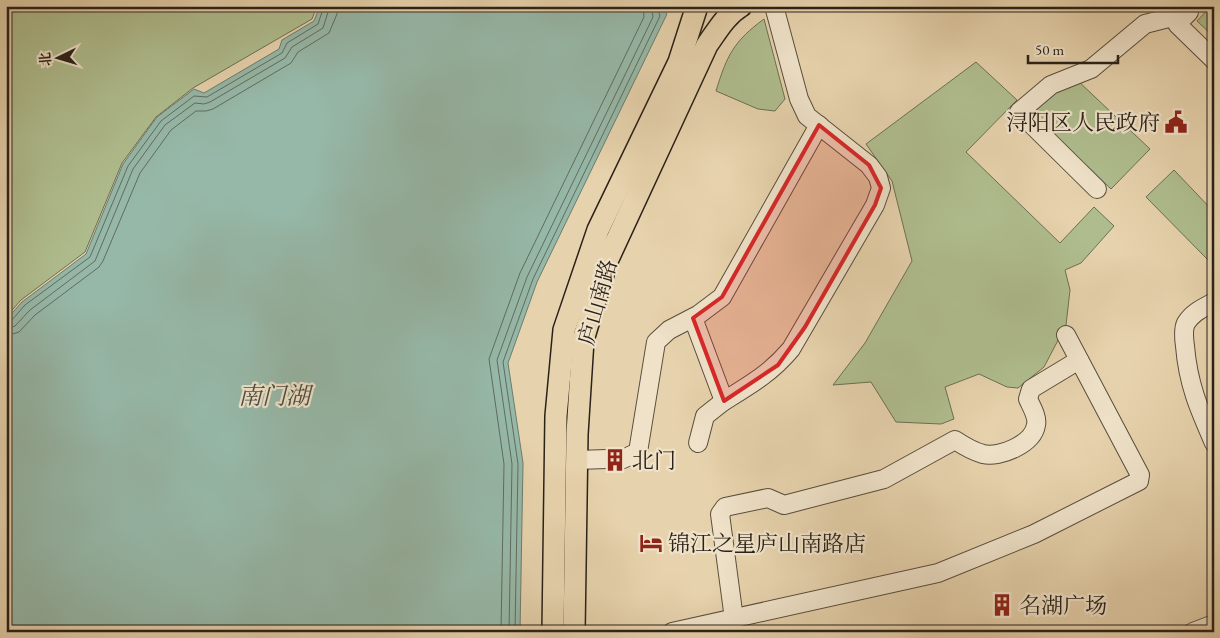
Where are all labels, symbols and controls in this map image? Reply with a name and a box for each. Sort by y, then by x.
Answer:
north arrow [32,32,82,82]
scale bar [1028,32,1118,64]
text: 50 m [1035,40,1064,59]
text: 北 [35,51,55,67]
place label: 浔阳区人民政府 [1006,108,1160,137]
public building icon: 浔阳区人民政府 [1163,109,1189,135]
street label: 庐山南路 [571,256,624,348]
water label: 南门湖 [238,380,314,411]
place label: 北门 [632,446,676,475]
building icon: 北门 [602,447,628,473]
place label: 锦江之星庐山南路店 [668,529,866,558]
hotel icon: 锦江之星庐山南路店 [638,530,664,556]
place label: 名湖广场 [1019,591,1107,620]
building icon: 名湖广场 [989,592,1015,618]

